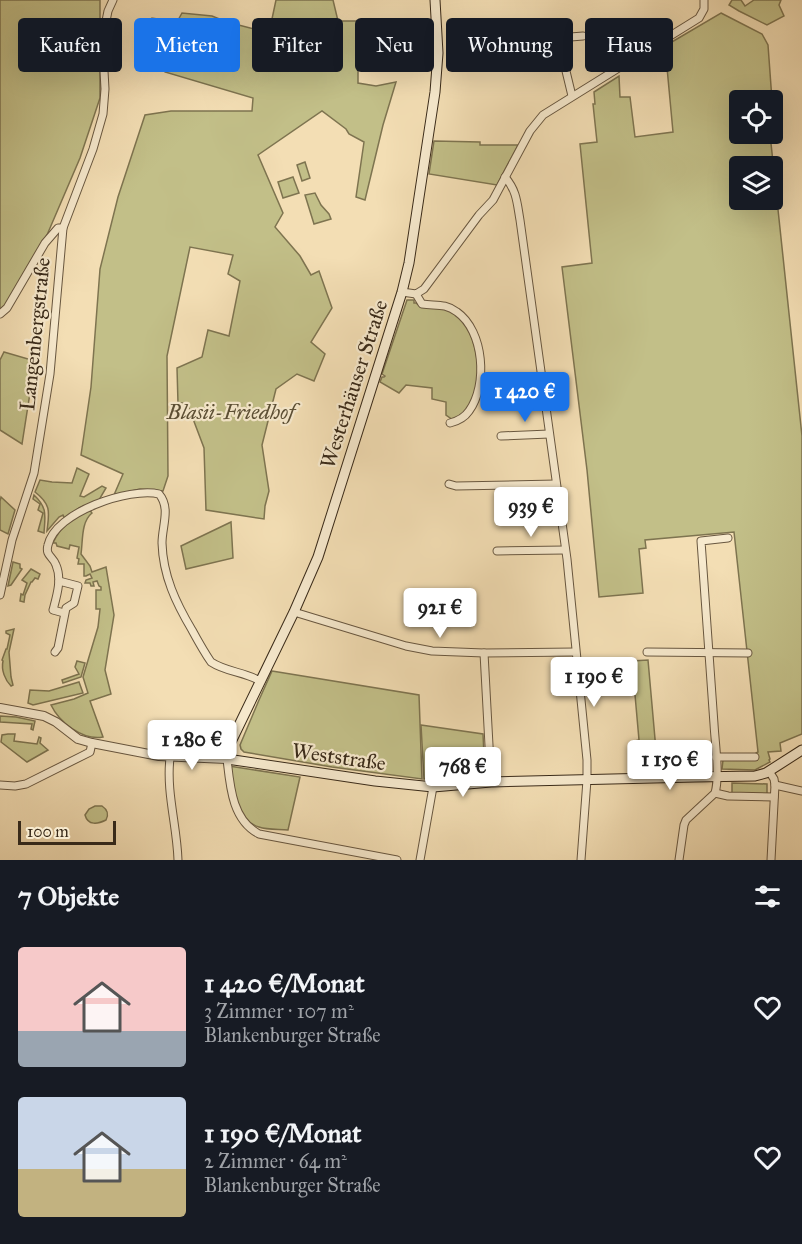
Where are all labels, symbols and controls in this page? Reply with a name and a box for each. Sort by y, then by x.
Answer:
chip: Kaufen [18,18,122,72]
chip: Mieten [134,18,240,72]
chip: Filter [252,18,343,72]
chip: Neu [355,18,434,72]
chip: Wohnung [446,18,573,72]
chip: Haus [585,18,673,72]
map controls [729,90,783,210]
button: locate [729,90,783,144]
button: layers [729,156,783,210]
street label: Langenbergstraße [14,256,56,412]
street label: Westerhäuser Straße [314,296,394,472]
pin: 1 420 € [470,372,580,423]
text: 1 420 € [494,379,556,403]
park label: Blasii-Friedhof [166,399,301,425]
pin: 939 € [489,487,573,538]
text: 939 € [508,494,554,518]
pin: 921 € [398,588,482,639]
text: 921 € [418,595,462,619]
pin: 1 190 € [539,657,649,708]
text: 1 190 € [565,664,623,688]
pin: 1 280 € [137,720,247,771]
text: 1 280 € [162,727,222,751]
street label: Weststraße [290,738,388,776]
pin: 1 150 € [615,740,725,791]
pin: 768 € [421,747,505,798]
text: 1 150 € [641,747,699,771]
text: 768 € [439,754,487,778]
scale bar [18,818,116,846]
text: 100 m [27,822,69,841]
text: 7 Objekte [18,880,119,912]
icon: filters [751,880,784,913]
text: 1 420 €/Monat [204,967,365,999]
icon: home [66,971,138,1043]
icon: heart [751,991,784,1024]
text: 3 Zimmer · 107 m² [204,999,354,1023]
text: Blankenburger Straße [204,1023,381,1047]
text: 1 190 €/Monat [204,1117,361,1149]
icon: home [66,1121,138,1193]
icon: heart [751,1141,784,1174]
text: 2 Zimmer · 64 m² [204,1149,347,1173]
text: Blankenburger Straße [204,1173,381,1197]

